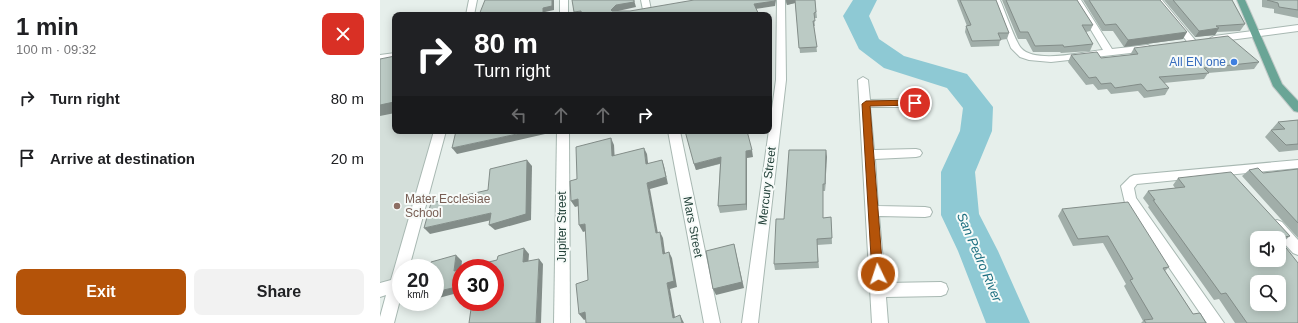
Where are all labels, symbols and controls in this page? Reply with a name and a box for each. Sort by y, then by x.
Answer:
text: 1 min [16,13,79,40]
button: close [322,13,364,55]
icon: right [408,28,460,80]
text: 80 m [474,28,538,59]
text: 100 m · 09:32 [16,42,96,57]
place label: All EN one [1169,55,1226,69]
marker: All EN one [1229,57,1239,67]
text: Turn right [474,61,550,81]
pin [898,86,932,120]
icon: right [16,87,38,109]
text: Turn right [50,90,120,107]
text: 80 m [331,90,364,107]
icon: arrive [904,92,926,114]
icon: left [508,104,530,126]
icon: ahead [550,104,572,126]
icon: ahead [592,104,614,126]
icon: right [634,104,656,126]
street label: Mercury Street [755,145,779,226]
icon: arrive [16,147,38,169]
text: Arrive at destination [50,150,195,167]
text: 20 m [331,150,364,167]
street label: Jupiter Street [555,191,569,263]
place label: Mater Ecclesiae School [405,192,491,220]
street label: Mars Street [680,195,706,259]
marker: Mater Ecclesiae School [392,201,402,211]
water label: San Pedro River [954,210,1005,305]
map controls [1250,231,1286,311]
button: sound [1250,231,1286,267]
position arrow [857,253,899,295]
speed limit sign: 30 [452,259,504,311]
button: Exit [16,269,186,315]
button: Share [194,269,364,315]
text: 20 [407,269,429,291]
button: search [1250,275,1286,311]
text: km/h [407,289,429,300]

